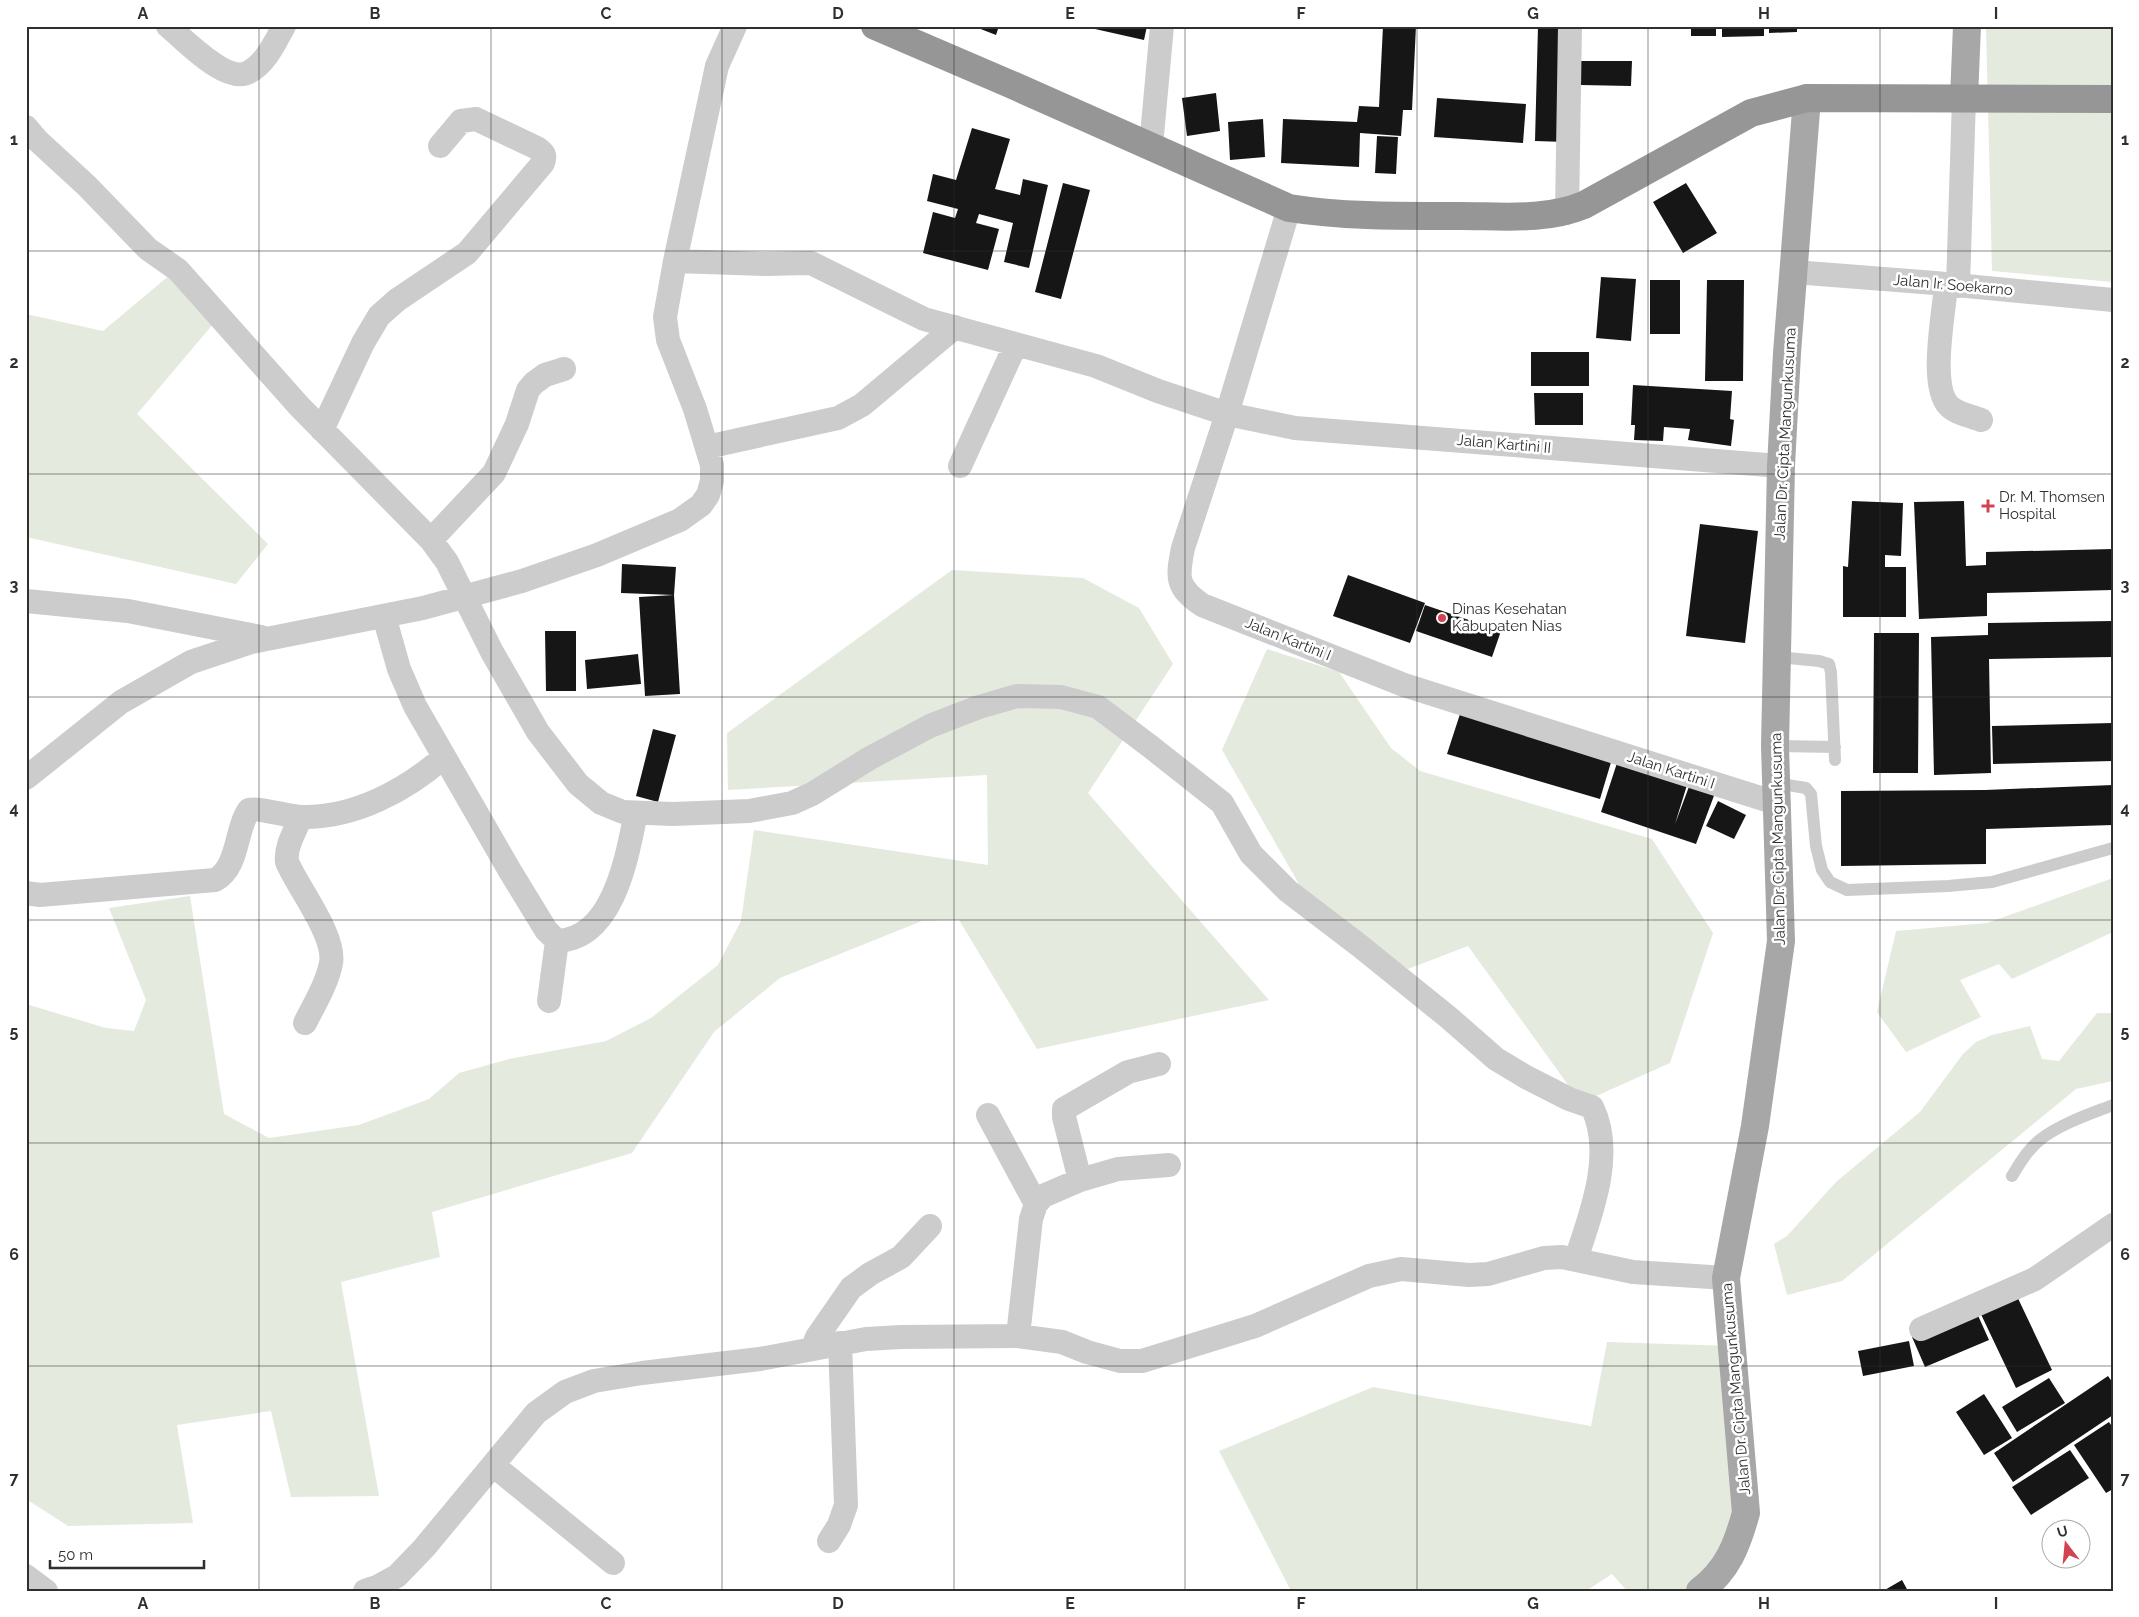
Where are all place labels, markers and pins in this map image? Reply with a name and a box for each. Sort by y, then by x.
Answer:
place label: Dr. M. Thomsen Hospital [1999,488,2105,523]
marker: Dr. M. Thomsen Hospital [1981,499,1995,513]
place label: Dinas Kesehatan Kabupaten Nias [1452,600,1567,635]
marker: Dinas Kesehatan Kabupaten Nias [1436,612,1448,624]

